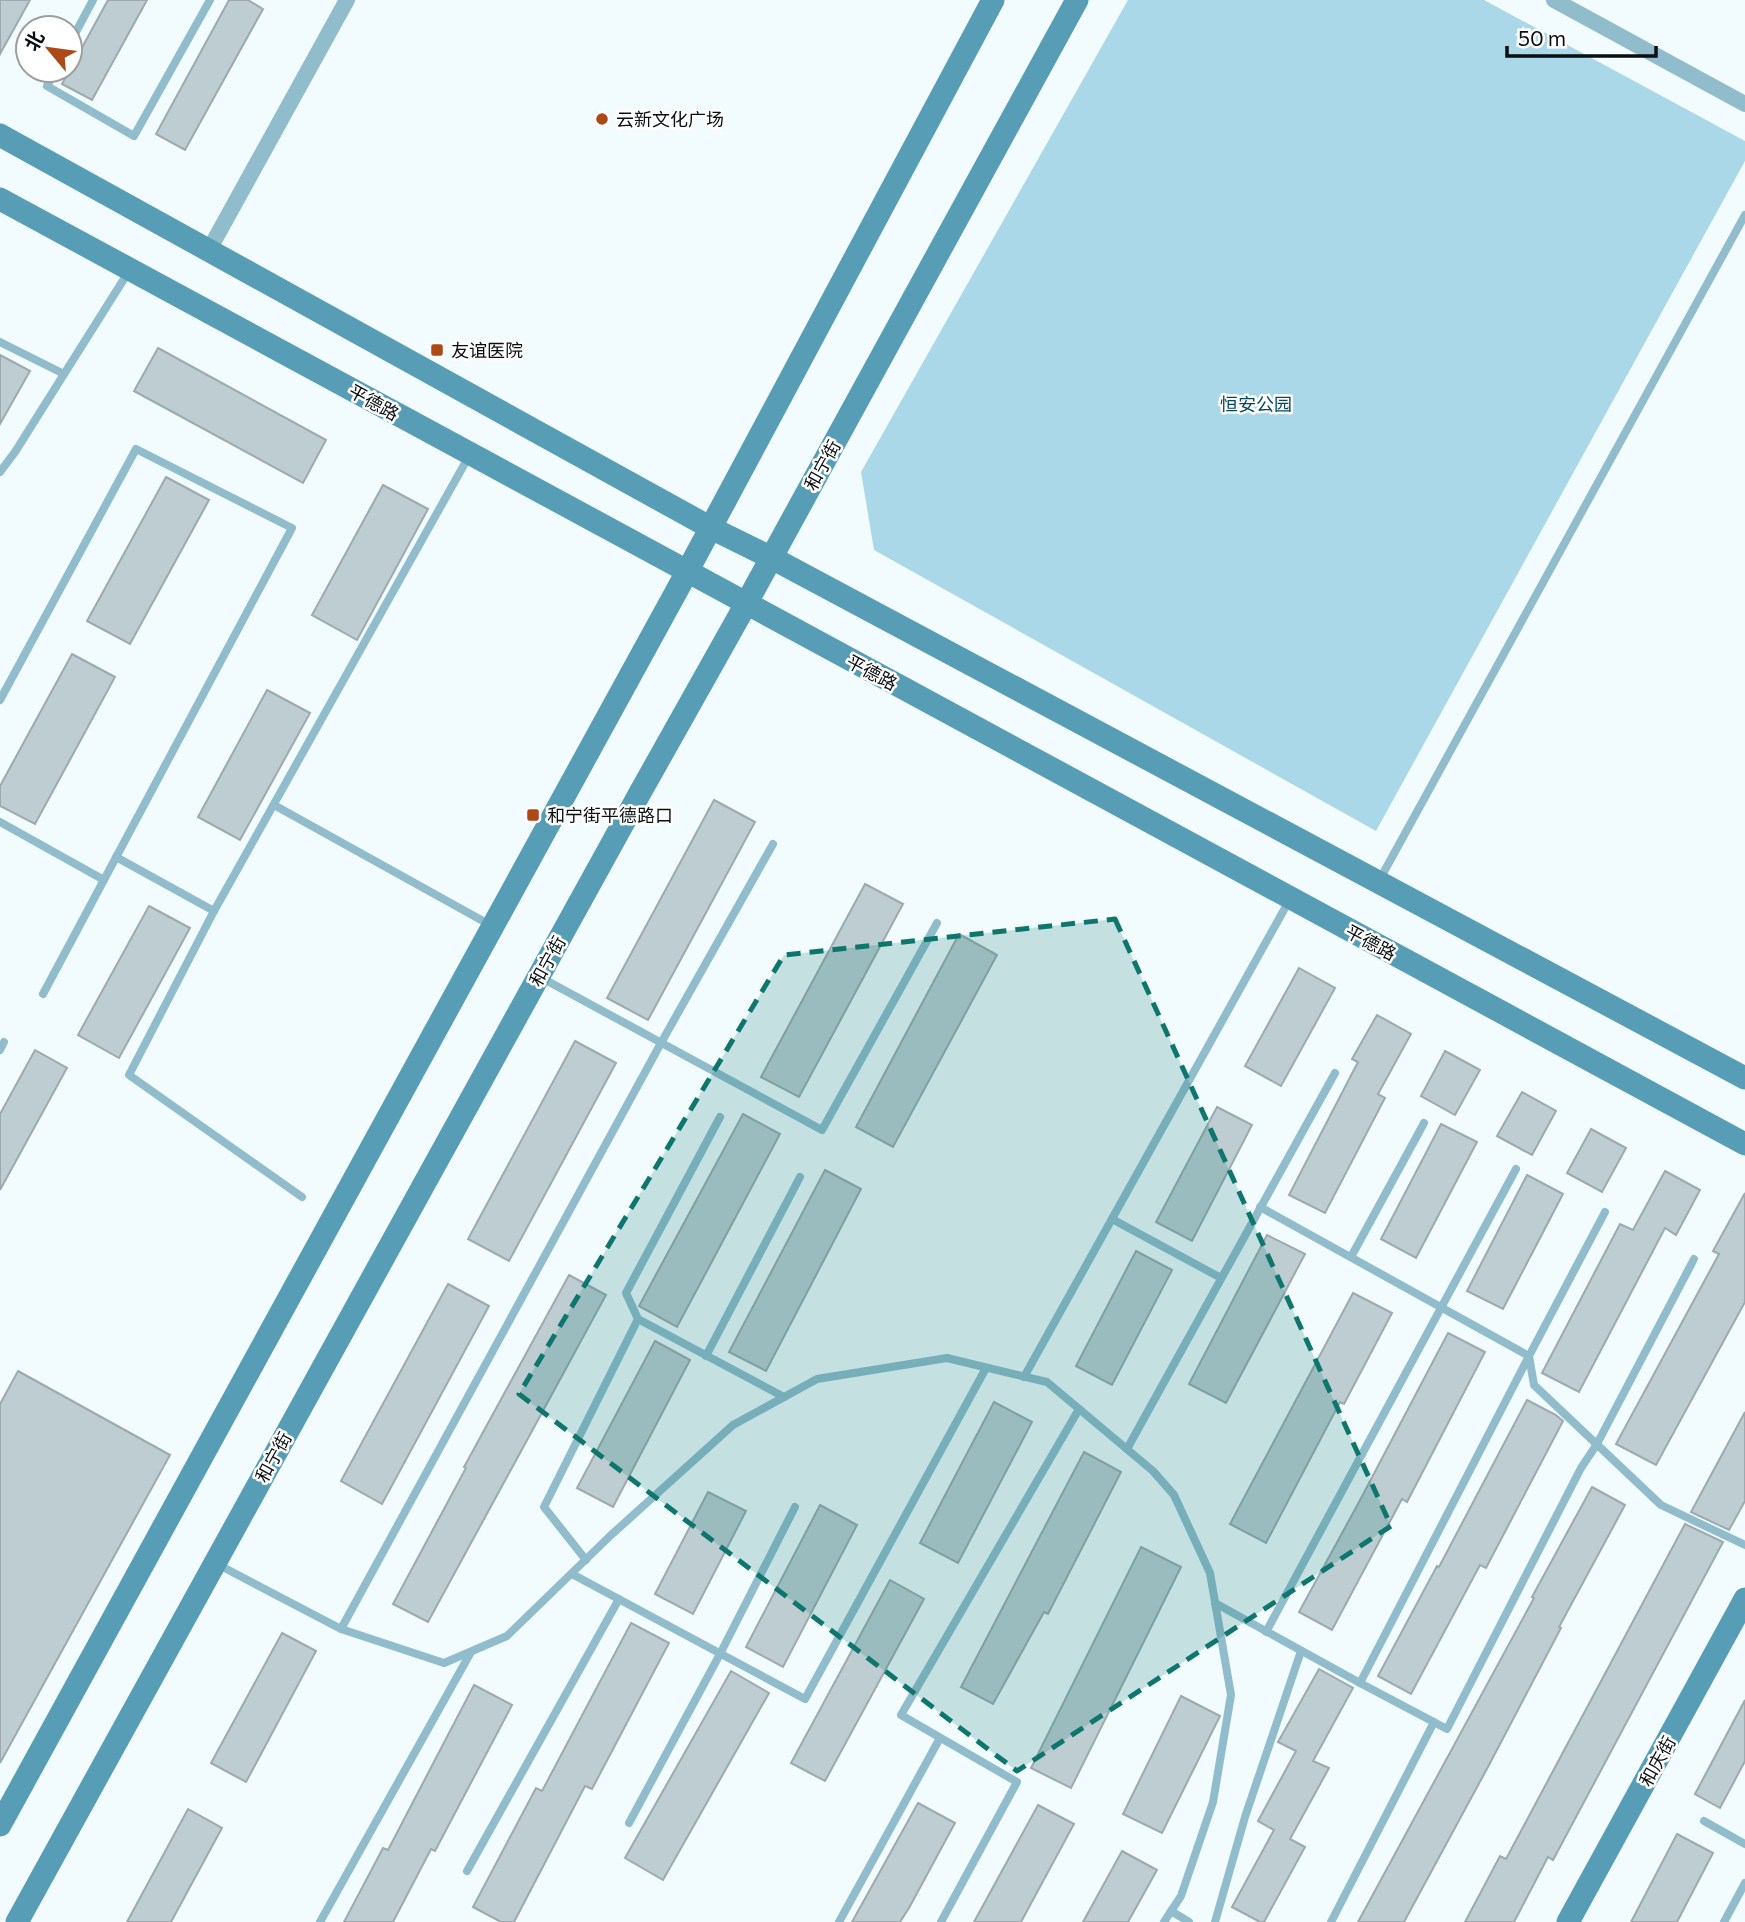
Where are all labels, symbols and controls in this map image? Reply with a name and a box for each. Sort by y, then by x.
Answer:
north arrow [14,14,84,84]
scale bar [1507,14,1656,58]
text: 50 m [1518,25,1566,50]
text: 北 [19,27,48,54]
place label: 云新文化广场 [616,108,724,130]
marker: 云新文化广场 [594,111,610,127]
place label: 友谊医院 [451,339,523,361]
marker: 友谊医院 [429,342,445,358]
street label: 平德路 [345,379,403,425]
park label: 恒安公园 [1220,393,1292,415]
street label: 和宁街 [799,436,845,494]
street label: 平德路 [843,650,901,694]
place label: 和宁街平德路口 [547,804,673,826]
marker: 和宁街平德路口 [525,807,541,823]
street label: 平德路 [1342,920,1400,964]
street label: 和宁街 [524,932,570,990]
street label: 和宁街 [250,1428,296,1486]
street label: 和庆街 [1634,1732,1680,1790]

